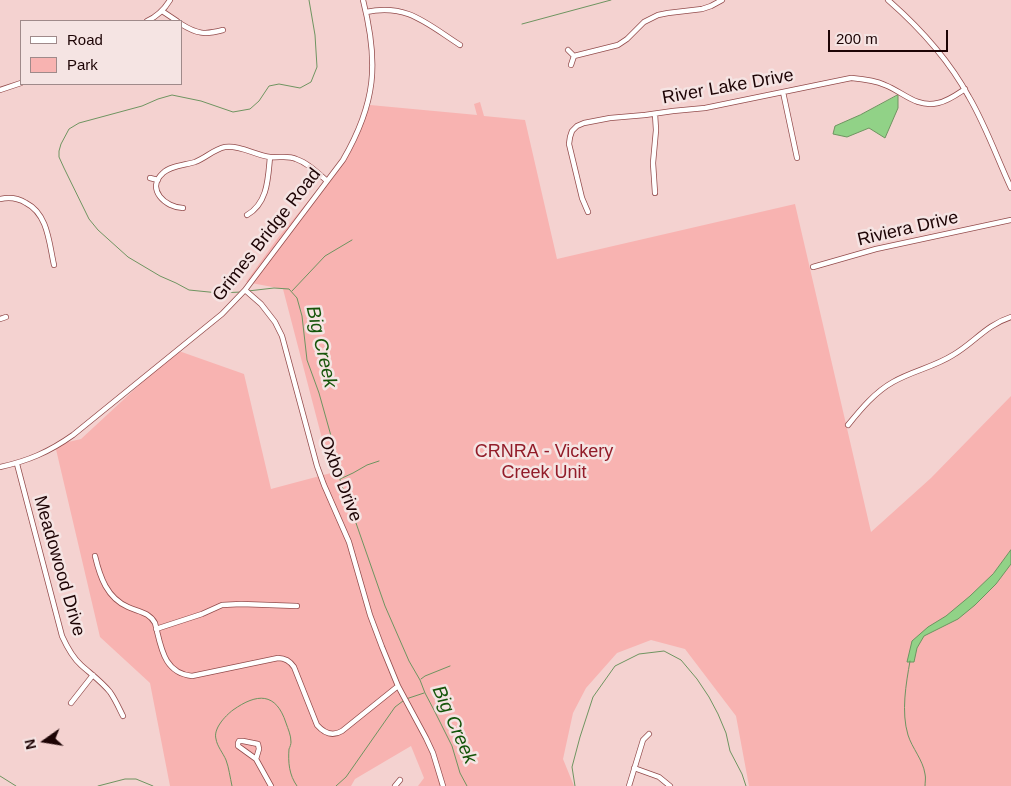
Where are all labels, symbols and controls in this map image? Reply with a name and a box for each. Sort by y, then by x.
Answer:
legend [20,20,182,85]
scale bar [831,20,951,52]
text: 200 m [836,30,878,47]
text: Road [67,31,103,48]
text: Park [67,56,98,73]
street label: River Lake Drive [661,65,795,109]
street label: Grimes Bridge Road [208,164,326,306]
street label: Riviera Drive [855,207,961,251]
water label: Big Creek [301,304,341,390]
street label: Oxbo Drive [314,433,366,525]
park label: CRNRA - Vickery Creek Unit [475,441,613,484]
street label: Meadowood Drive [29,493,89,639]
water label: Big Creek [427,682,481,768]
north arrow [20,716,70,766]
text: N [21,738,39,751]

